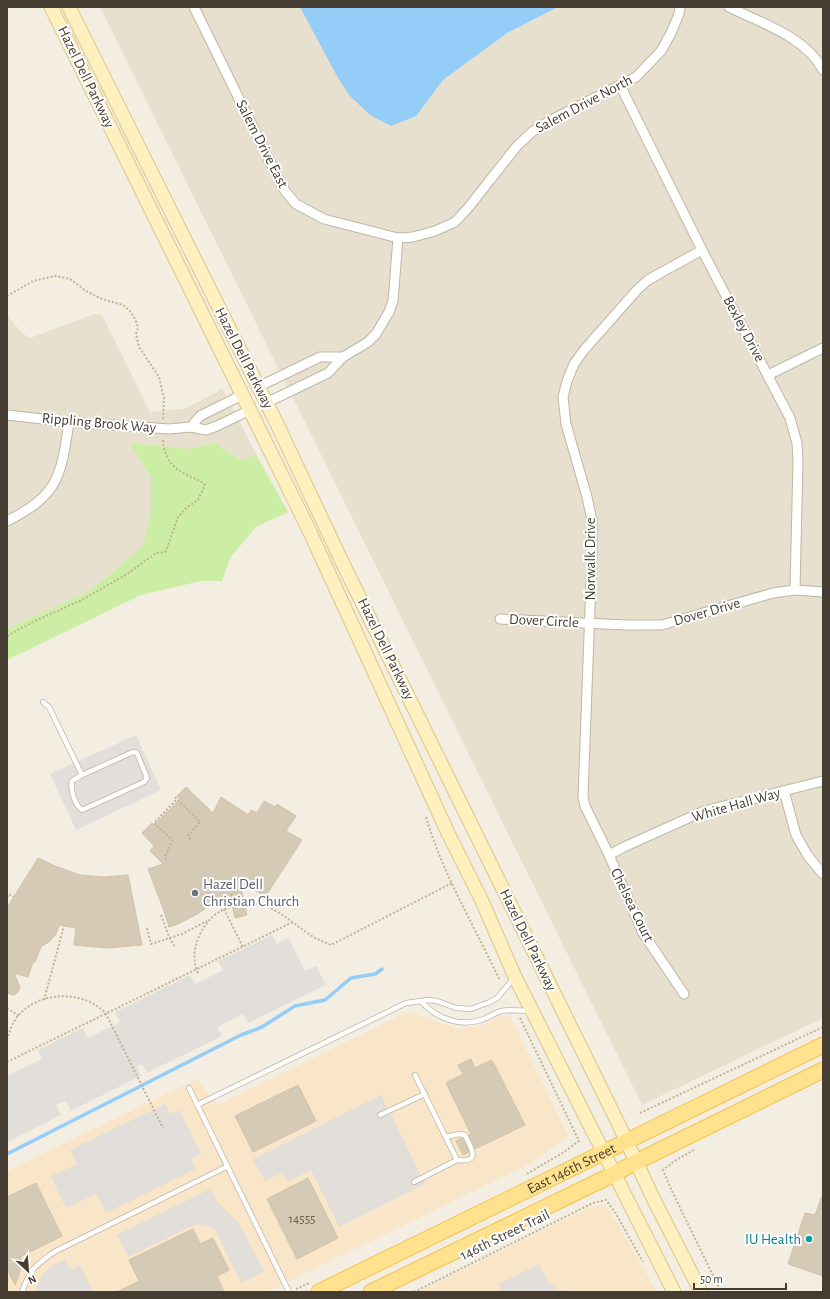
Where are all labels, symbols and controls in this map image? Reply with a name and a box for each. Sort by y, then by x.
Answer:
street label: Hazel Dell Parkway [55,24,117,131]
street label: Salem Drive North [533,72,635,136]
street label: Salem Drive East [233,98,291,191]
street label: Bexley Drive [720,294,768,364]
street label: Hazel Dell Parkway [212,305,276,412]
street label: Rippling Brook Way [41,411,157,436]
street label: Norwalk Drive [583,517,598,601]
street label: Dover Drive [672,595,742,629]
street label: Hazel Dell Parkway [355,596,417,703]
street label: Dover Circle [509,612,579,630]
street label: White Hall Way [690,785,782,825]
street label: Chelsea Court [608,866,656,944]
place label: Hazel Dell Christian Church [203,877,299,909]
street label: Hazel Dell Parkway [497,887,559,994]
marker: Hazel Dell Christian Church [190,888,200,898]
street label: East 146th Street [525,1140,618,1196]
street label: 146th Street Trail [458,1207,552,1263]
house number: 14555 [288,1213,316,1226]
place label: IU Health [745,1232,801,1247]
marker: IU Health [804,1234,814,1244]
north arrow [8,1251,48,1291]
scale bar [694,1265,786,1291]
text: N [26,1273,38,1286]
text: 50 m [700,1273,723,1285]

